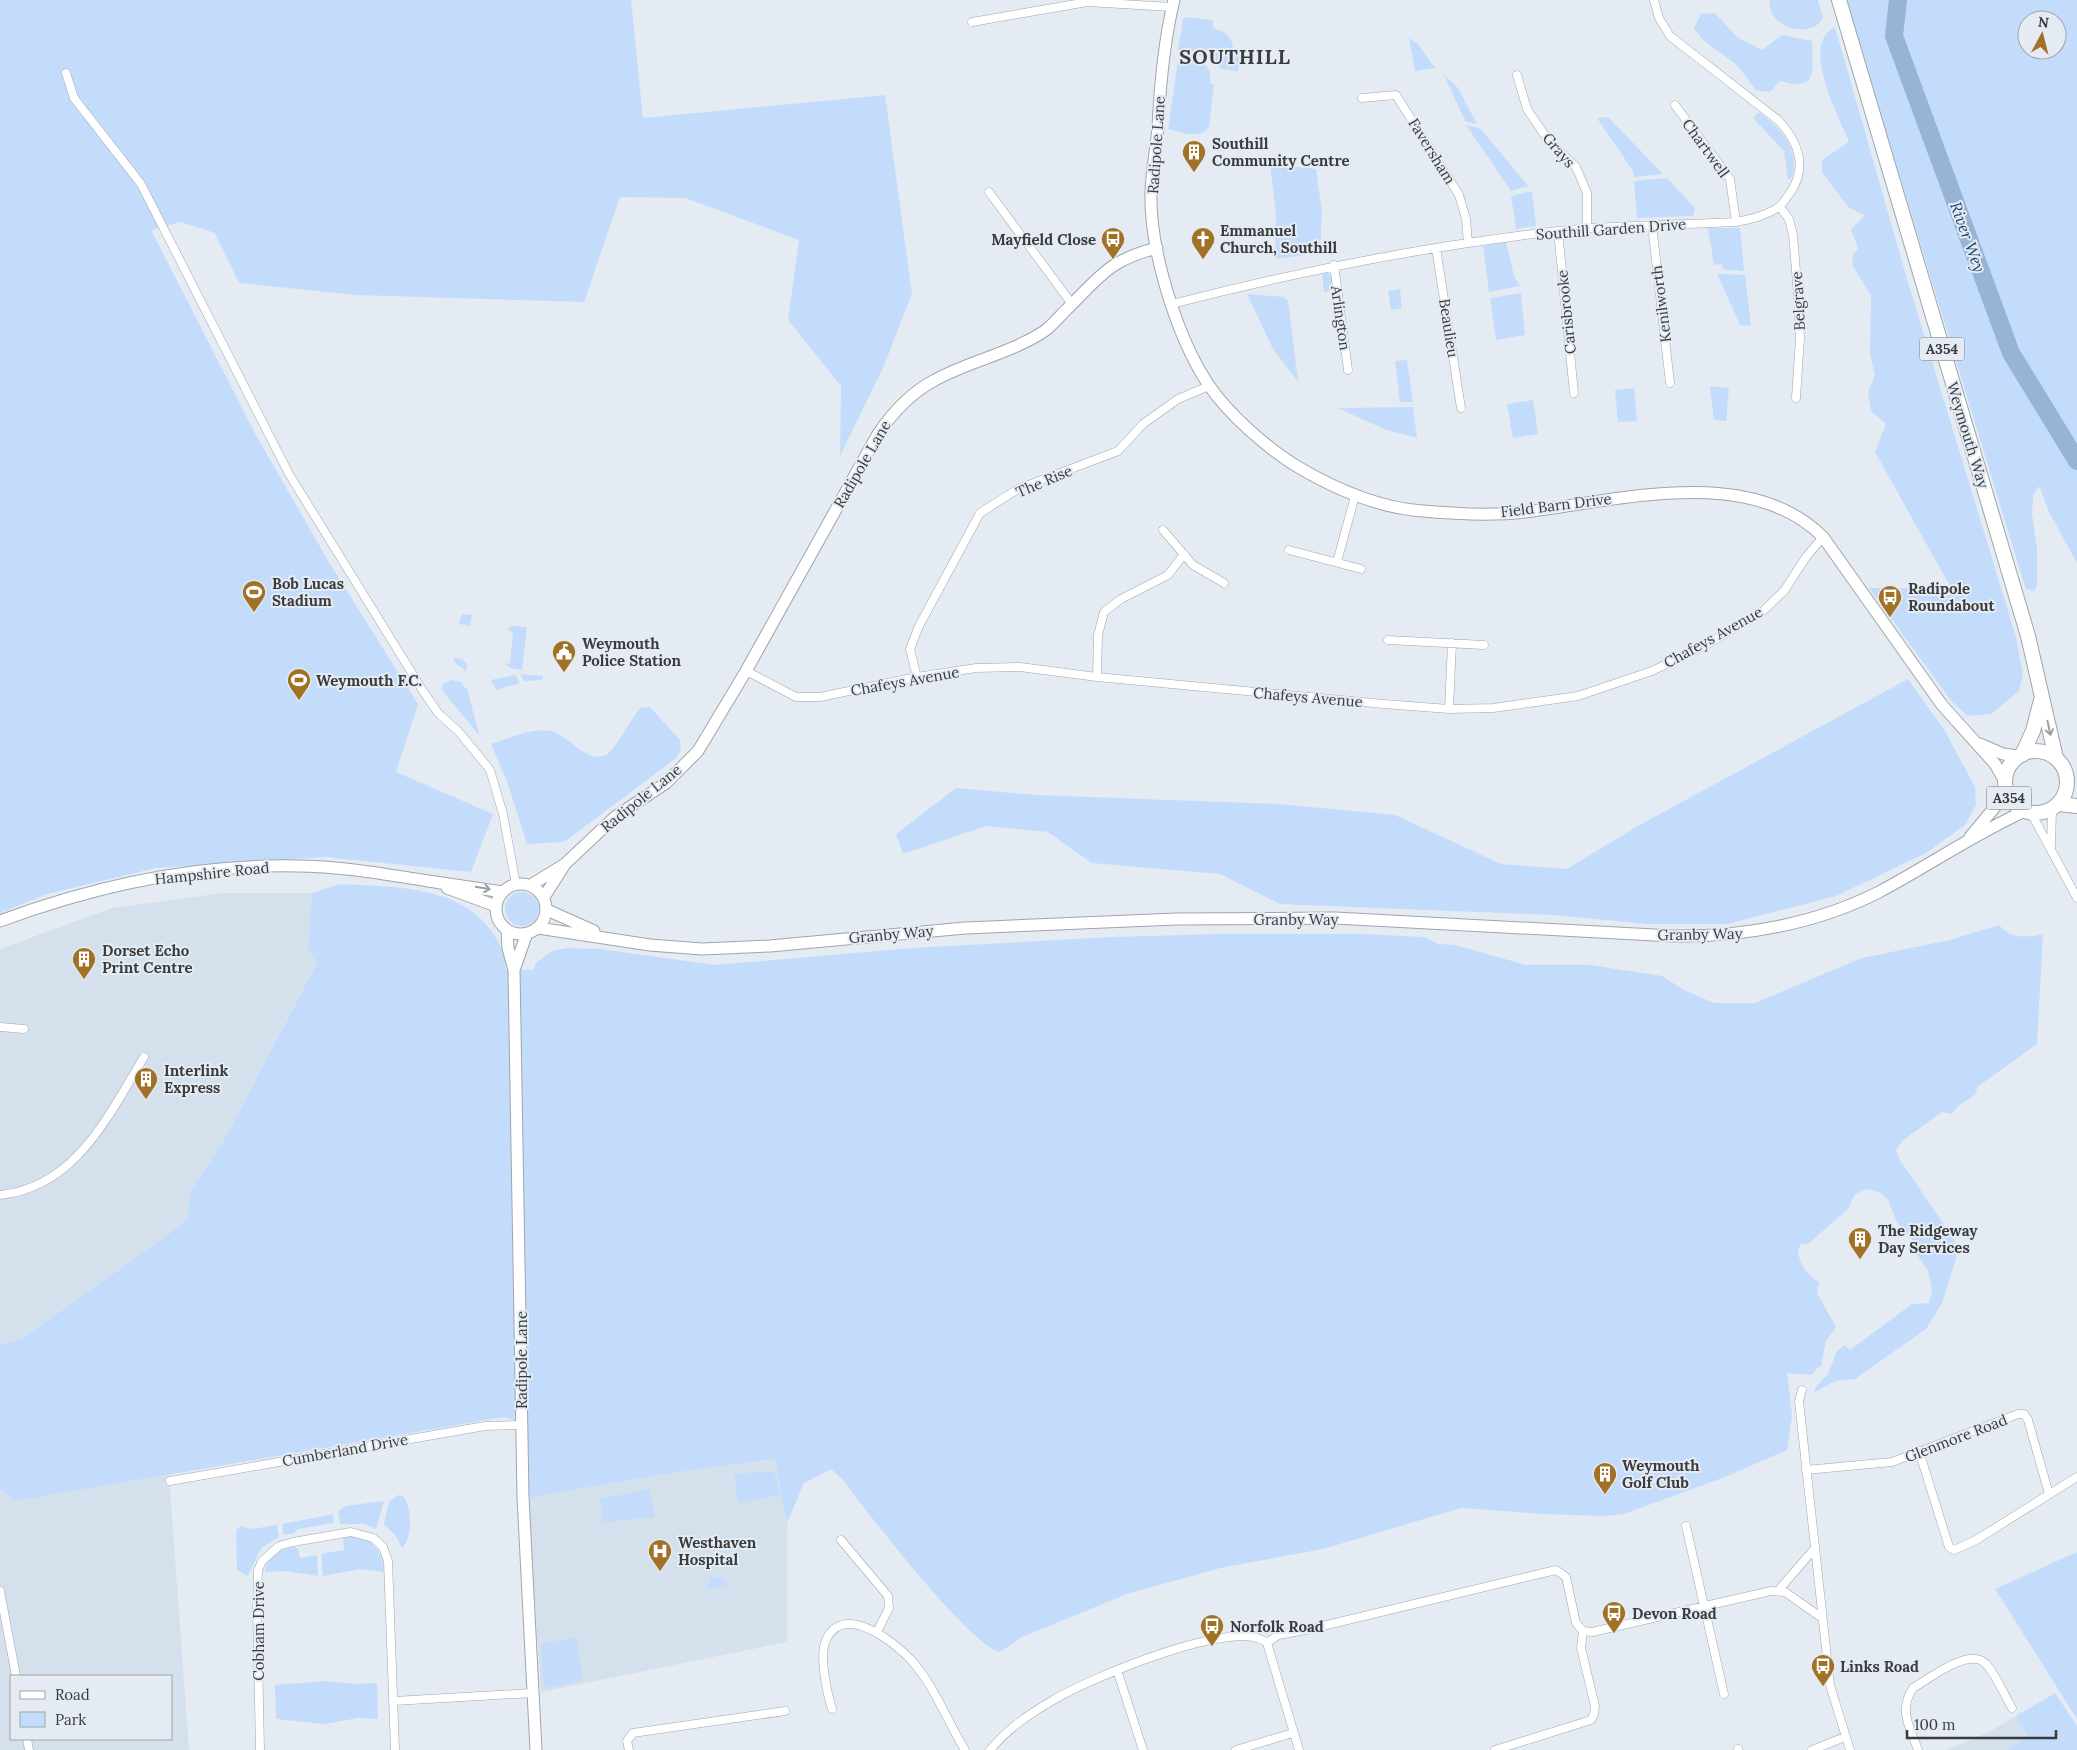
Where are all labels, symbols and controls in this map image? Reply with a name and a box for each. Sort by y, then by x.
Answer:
north arrow [2017,10,2067,60]
text: N [2037,13,2050,32]
district label: SOUTHILL [1179,44,1291,69]
street label: Radipole Lane [1143,95,1169,195]
street label: Faversham [1404,114,1460,188]
street label: Chartwell [1678,115,1734,181]
street label: Grays [1539,129,1579,171]
place label: Southill Community Centre [1212,134,1350,170]
building icon: Southill Community Centre [1181,139,1207,173]
water label: River Wey [1946,199,1990,275]
street label: Southill Garden Drive [1535,214,1687,244]
place label: Emmanuel Church, Southill [1220,221,1337,257]
bus stop icon: Mayfield Close [1100,226,1126,260]
church icon: Emmanuel Church, Southill [1190,226,1216,260]
place label: Mayfield Close [991,230,1096,249]
street label: Kenilworth [1647,264,1675,344]
street label: Carisbrooke [1552,269,1580,355]
street label: Belgrave [1787,271,1809,331]
street label: Arlington [1327,283,1355,352]
street label: Beaulieu [1435,297,1463,359]
road number: A354 [1920,338,1964,360]
street label: Weymouth Way [1943,380,1993,490]
street label: Radipole Lane [829,417,895,511]
street label: The Rise [1013,461,1075,501]
street label: Field Barn Drive [1499,489,1613,521]
place label: Bob Lucas Stadium [272,574,344,610]
sports icon: Bob Lucas Stadium [241,579,267,613]
place label: Radipole Roundabout [1908,579,1996,615]
bus stop icon: Radipole Roundabout [1877,584,1903,618]
street label: Chafeys Avenue [1660,602,1766,672]
place label: Weymouth Police Station [582,634,682,670]
public building icon: Weymouth Police Station [551,639,577,673]
street label: Chafeys Avenue [849,662,961,700]
sports icon: Weymouth F.C. [286,667,312,701]
place label: Weymouth F.C. [316,671,422,690]
street label: Chafeys Avenue [1252,683,1364,711]
one-way arrow [2044,720,2054,736]
street label: Radipole Lane [597,760,685,836]
road number: A354 [1986,786,2032,810]
street label: Hampshire Road [154,858,270,888]
one-way arrow [475,884,491,894]
street label: Granby Way [1254,910,1339,929]
street label: Granby Way [848,921,934,947]
street label: Granby Way [1657,924,1743,944]
place label: Dorset Echo Print Centre [102,941,193,977]
building icon: Dorset Echo Print Centre [71,946,97,980]
place label: Interlink Express [164,1061,229,1097]
building icon: Interlink Express [133,1066,159,1100]
place label: The Ridgeway Day Services [1878,1221,1978,1257]
building icon: The Ridgeway Day Services [1847,1226,1873,1260]
street label: Radipole Lane [512,1311,531,1409]
street label: Glenmore Road [1902,1410,2010,1466]
street label: Cumberland Drive [281,1430,409,1470]
place label: Weymouth Golf Club [1622,1456,1700,1492]
building icon: Weymouth Golf Club [1592,1461,1618,1495]
place label: Westhaven Hospital [678,1533,757,1569]
hospital icon: Westhaven Hospital [647,1538,673,1572]
street label: Cobham Drive [249,1581,268,1681]
bus stop icon: Devon Road [1601,1600,1627,1634]
place label: Devon Road [1632,1604,1717,1623]
bus stop icon: Norfolk Road [1199,1613,1225,1647]
place label: Norfolk Road [1230,1617,1324,1636]
bus stop icon: Links Road [1810,1653,1836,1687]
place label: Links Road [1840,1657,1919,1676]
legend [10,1675,172,1740]
text: Road [55,1685,90,1704]
scale bar [1907,1708,2056,1740]
text: Park [55,1710,86,1729]
text: 100 m [1914,1715,1955,1734]

